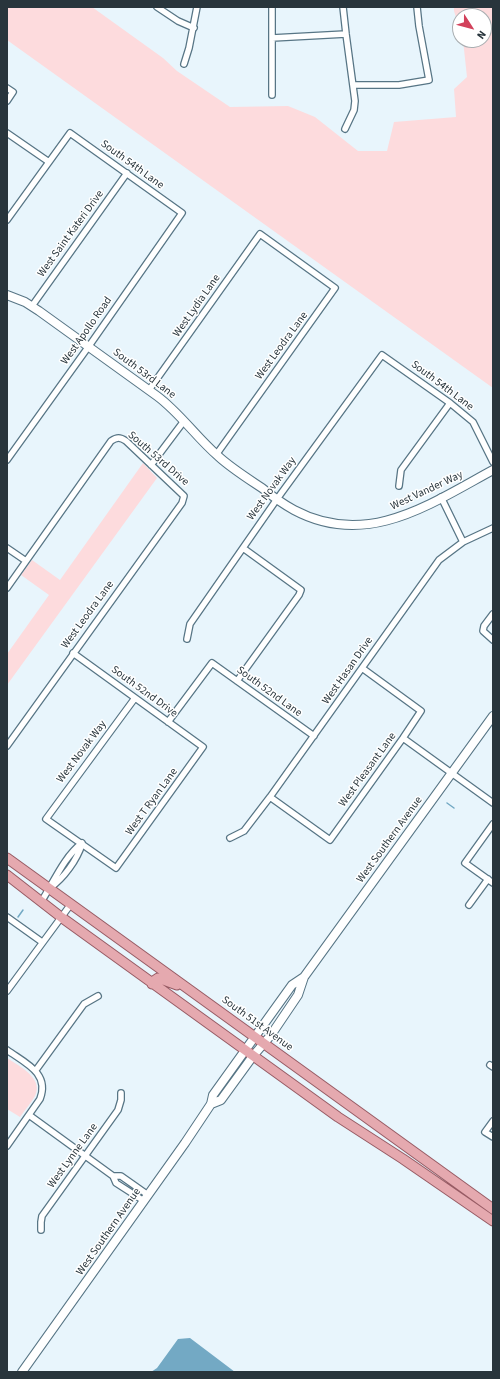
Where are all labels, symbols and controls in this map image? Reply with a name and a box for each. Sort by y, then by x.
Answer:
north arrow [452,8,492,48]
text: N [473,27,490,42]
street label: South 54th Lane [98,138,166,192]
street label: West Saint Kateri Drive [35,188,107,280]
street label: West Lydia Lane [171,272,223,340]
street label: West Apollo Road [59,295,115,367]
street label: West Leodra Lane [253,309,311,383]
street label: South 53rd Lane [110,346,178,402]
street label: South 54th Lane [408,358,476,414]
street label: South 53rd Drive [125,429,191,489]
street label: West Novak Way [245,455,299,523]
street label: West Vander Way [389,469,465,513]
street label: West Leodra Lane [59,578,117,652]
street label: West Hasan Drive [320,635,376,707]
street label: South 52nd Drive [108,663,180,721]
street label: South 52nd Lane [234,664,304,720]
street label: West Novak Way [54,718,110,786]
street label: West Pleasant Lane [337,730,399,810]
street label: West T Ryan Lane [123,766,181,838]
street label: West Southern Avenue [354,794,426,886]
street label: South 51st Avenue [219,994,295,1054]
street label: West Lynne Lane [45,1121,101,1191]
street label: West Southern Avenue [74,1186,144,1278]

